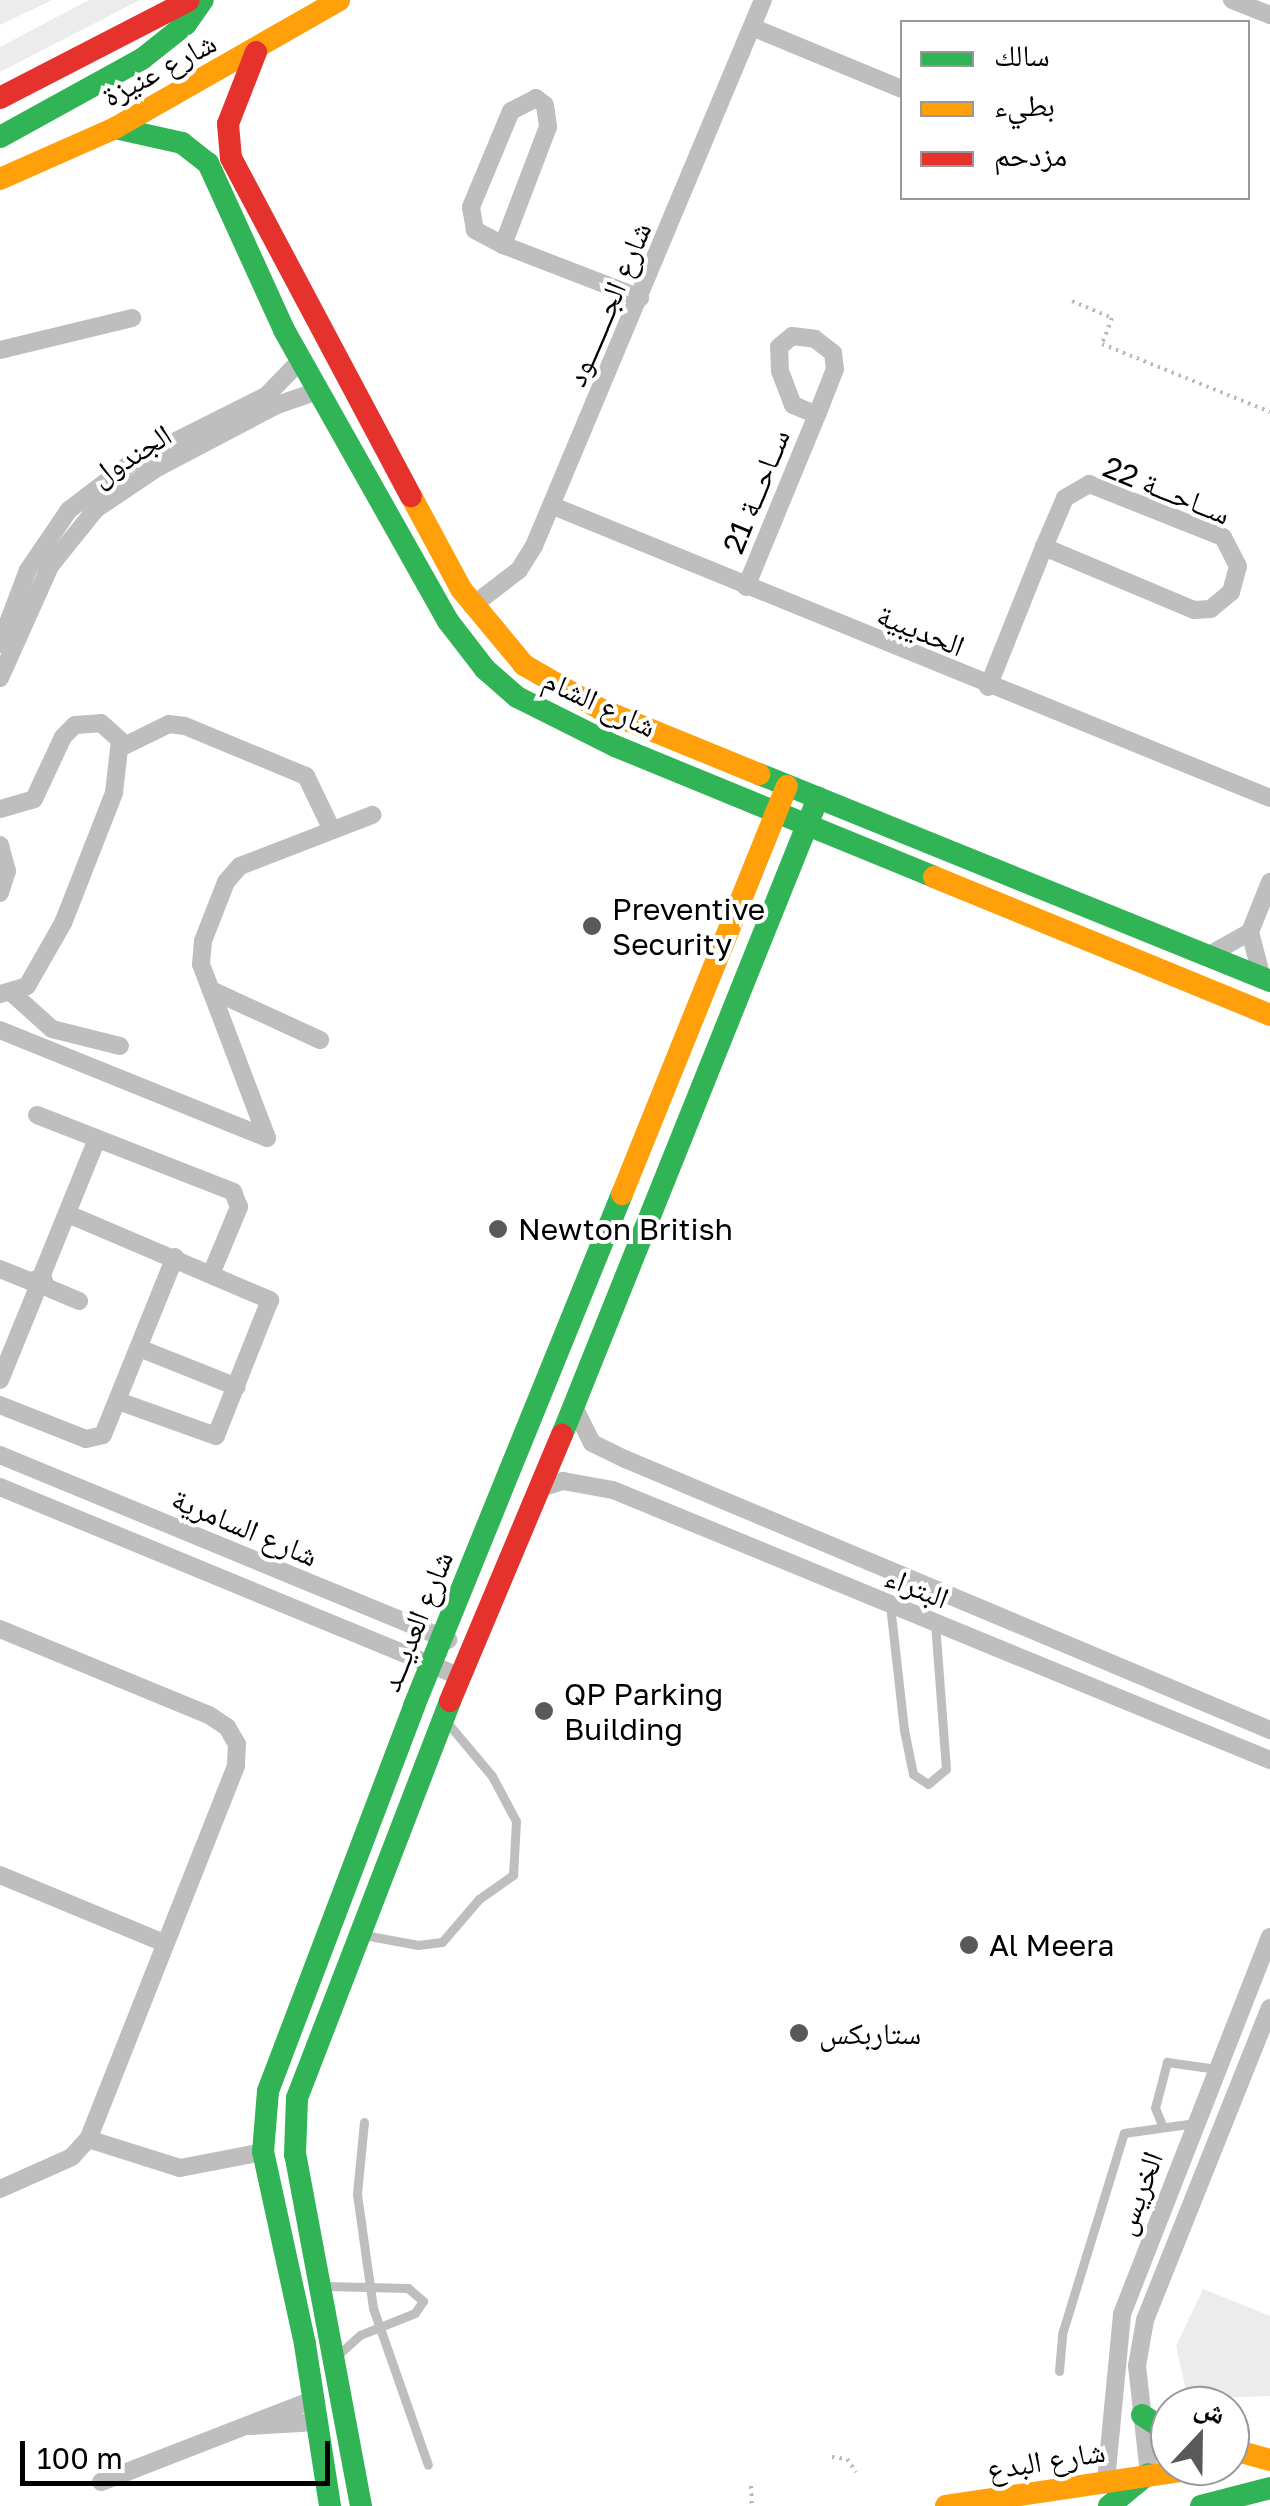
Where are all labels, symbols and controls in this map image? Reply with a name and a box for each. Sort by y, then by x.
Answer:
legend [900,20,1250,200]
street label: شارع عنيزة [96,24,222,114]
text: سالك [994,37,1050,73]
text: بطيء [994,87,1055,123]
text: مزدحم [994,137,1067,173]
street label: شارع الجــــــــود [557,216,659,392]
street label: الجندول [84,416,178,494]
street label: ســاحـــة 21 [715,424,797,558]
street label: ســاحـــة 22 [1098,448,1236,532]
street label: الحديبية [872,596,970,664]
street label: شارع الشام [538,661,662,745]
place label: Preventive Security [612,891,765,962]
marker: Preventive Security [581,915,603,937]
place label: Newton British [518,1211,733,1247]
marker: Newton British [487,1218,509,1240]
street label: شارع السامرية [167,1480,323,1574]
street label: شارع العديـــد [372,1546,460,1696]
street label: البتراء [880,1558,954,1616]
place label: QP Parking Building [564,1676,723,1746]
marker: QP Parking Building [533,1700,555,1722]
place label: Al Meera [989,1927,1115,1963]
marker: Al Meera [958,1934,980,1956]
place label: ستاربكس [819,2015,921,2051]
marker: ستاربكس [788,2022,810,2044]
street label: الخريس [1106,2146,1170,2240]
north arrow [1150,2386,1250,2486]
text: ش [1191,2389,1231,2430]
scale bar [25,2421,335,2483]
street label: شارع البدع [984,2433,1108,2487]
text: 100 m [37,2440,123,2476]

